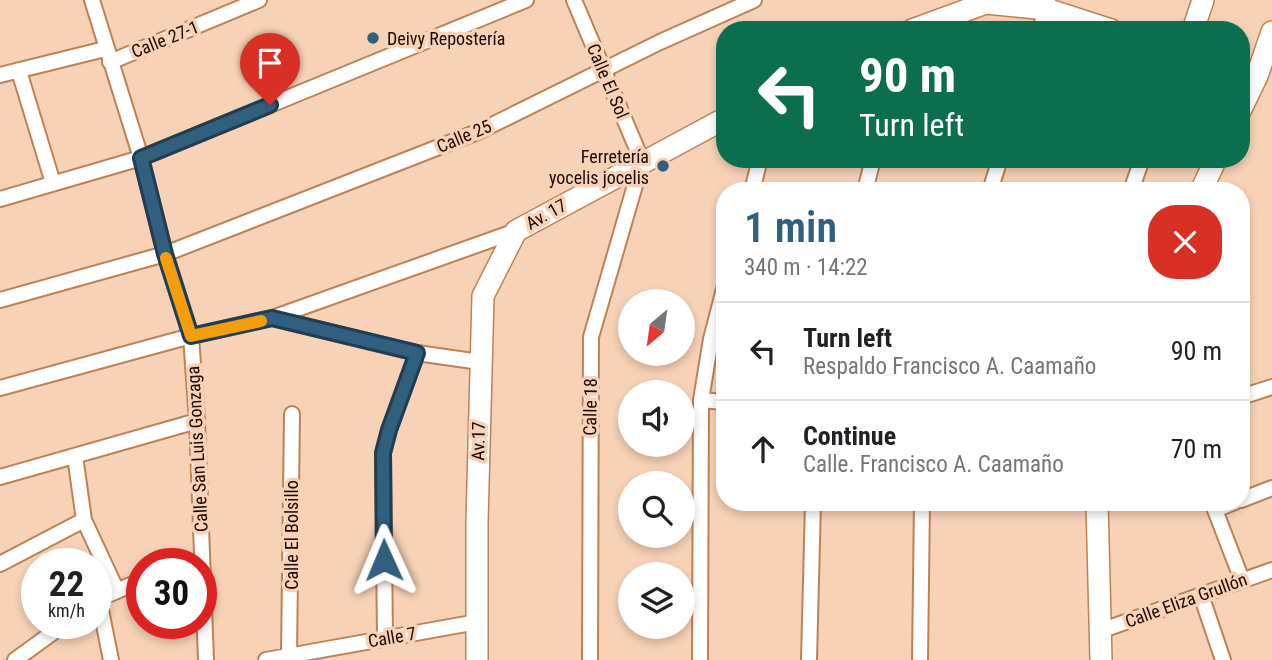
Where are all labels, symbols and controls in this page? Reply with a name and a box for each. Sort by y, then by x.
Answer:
street label: Calle 27-1 [128,16,202,62]
place label: Deivy Repostería [387,28,505,49]
marker: Deivy Repostería [365,30,381,46]
pin [240,33,300,105]
street label: Calle El Sol [583,40,633,122]
icon: arrive [251,44,289,82]
text: 90 m [859,47,956,104]
icon: left [744,49,835,140]
text: Turn left [859,106,964,144]
street label: Calle 25 [433,115,495,157]
place label: Ferretería yocelis jocelis [549,146,649,188]
marker: Ferretería yocelis jocelis [655,158,671,174]
street label: Av. 17 [522,194,570,234]
text: 1 min [744,203,837,252]
button: close [1148,205,1222,279]
text: 340 m · 14:22 [744,254,868,281]
north arrow [618,289,695,366]
map controls [618,289,695,639]
text: Turn left [803,323,892,353]
icon: left [744,332,782,370]
text: 90 m [1171,336,1222,366]
text: Respaldo Francisco A. Caamaño [803,353,1096,380]
street label: Calle San Luis Gonzaga [182,365,212,533]
street label: Calle 18 [579,378,601,436]
button: sound [618,380,695,457]
street label: Av.17 [467,421,489,461]
text: Continue [803,421,896,451]
icon: ahead [744,430,782,468]
text: 70 m [1171,434,1222,464]
text: Calle. Francisco A. Caamaño [803,451,1064,478]
button: search [618,471,695,548]
street label: Calle El Bolsillo [281,480,302,590]
position arrow [347,523,421,597]
speed limit sign: 30 [126,548,217,639]
button: layers [618,562,695,639]
text: 22 [49,564,84,605]
street label: Calle Eliza Grullón [1122,568,1250,632]
text: km/h [48,600,85,621]
street label: Calle 7 [366,622,418,652]

